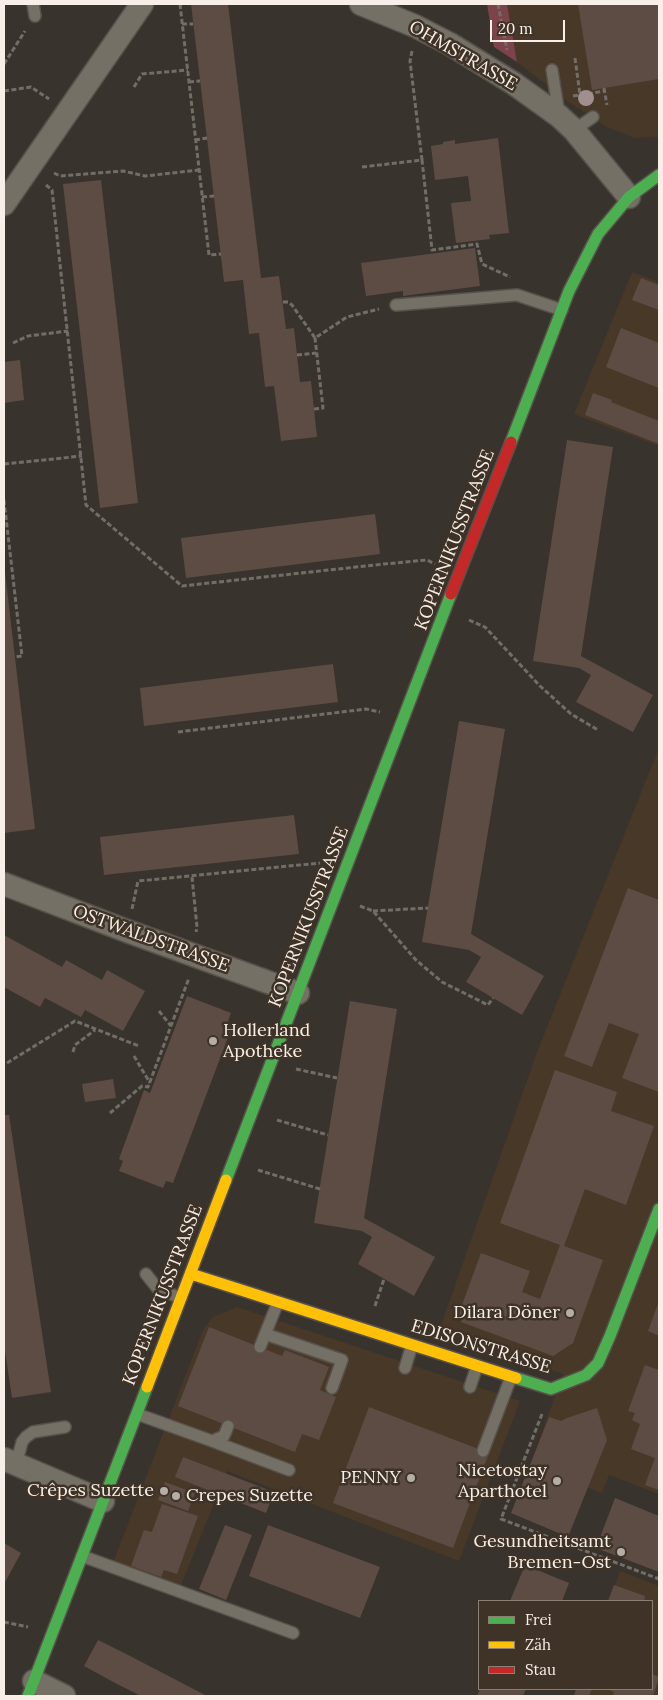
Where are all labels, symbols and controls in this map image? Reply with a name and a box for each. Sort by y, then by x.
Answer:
scale bar [493,10,568,42]
street label: OHMSTRASSE [405,16,521,96]
text: 20 m [498,19,533,38]
street label: KOPERNIKUSSTRASSE [411,447,499,633]
street label: KOPERNIKUSSTRASSE [265,824,353,1010]
street label: OSTWALDSTRASSE [70,901,232,977]
place label: Hollerland Apotheke [223,1020,310,1062]
marker: Hollerland Apotheke [207,1035,219,1047]
street label: KOPERNIKUSSTRASSE [119,1202,207,1388]
place label: Dilara Döner [453,1302,560,1324]
marker: Dilara Döner [564,1307,576,1319]
street label: EDISONSTRASSE [408,1315,554,1379]
place label: Nicetostay Aparthotel [458,1460,547,1502]
place label: PENNY [340,1467,401,1489]
marker: PENNY [405,1472,417,1484]
marker: Nicetostay Aparthotel [551,1475,563,1487]
place label: Crêpes Suzette [27,1480,154,1502]
marker: Crêpes Suzette [158,1485,170,1497]
place label: Crepes Suzette [186,1485,313,1507]
marker: Crepes Suzette [170,1490,182,1502]
place label: Gesundheitsamt Bremen-Ost [473,1531,611,1574]
marker: Gesundheitsamt Bremen-Ost [615,1546,627,1558]
legend [478,1600,653,1690]
text: Frei [525,1610,552,1629]
text: Zäh [525,1635,551,1654]
text: Stau [525,1660,556,1679]

